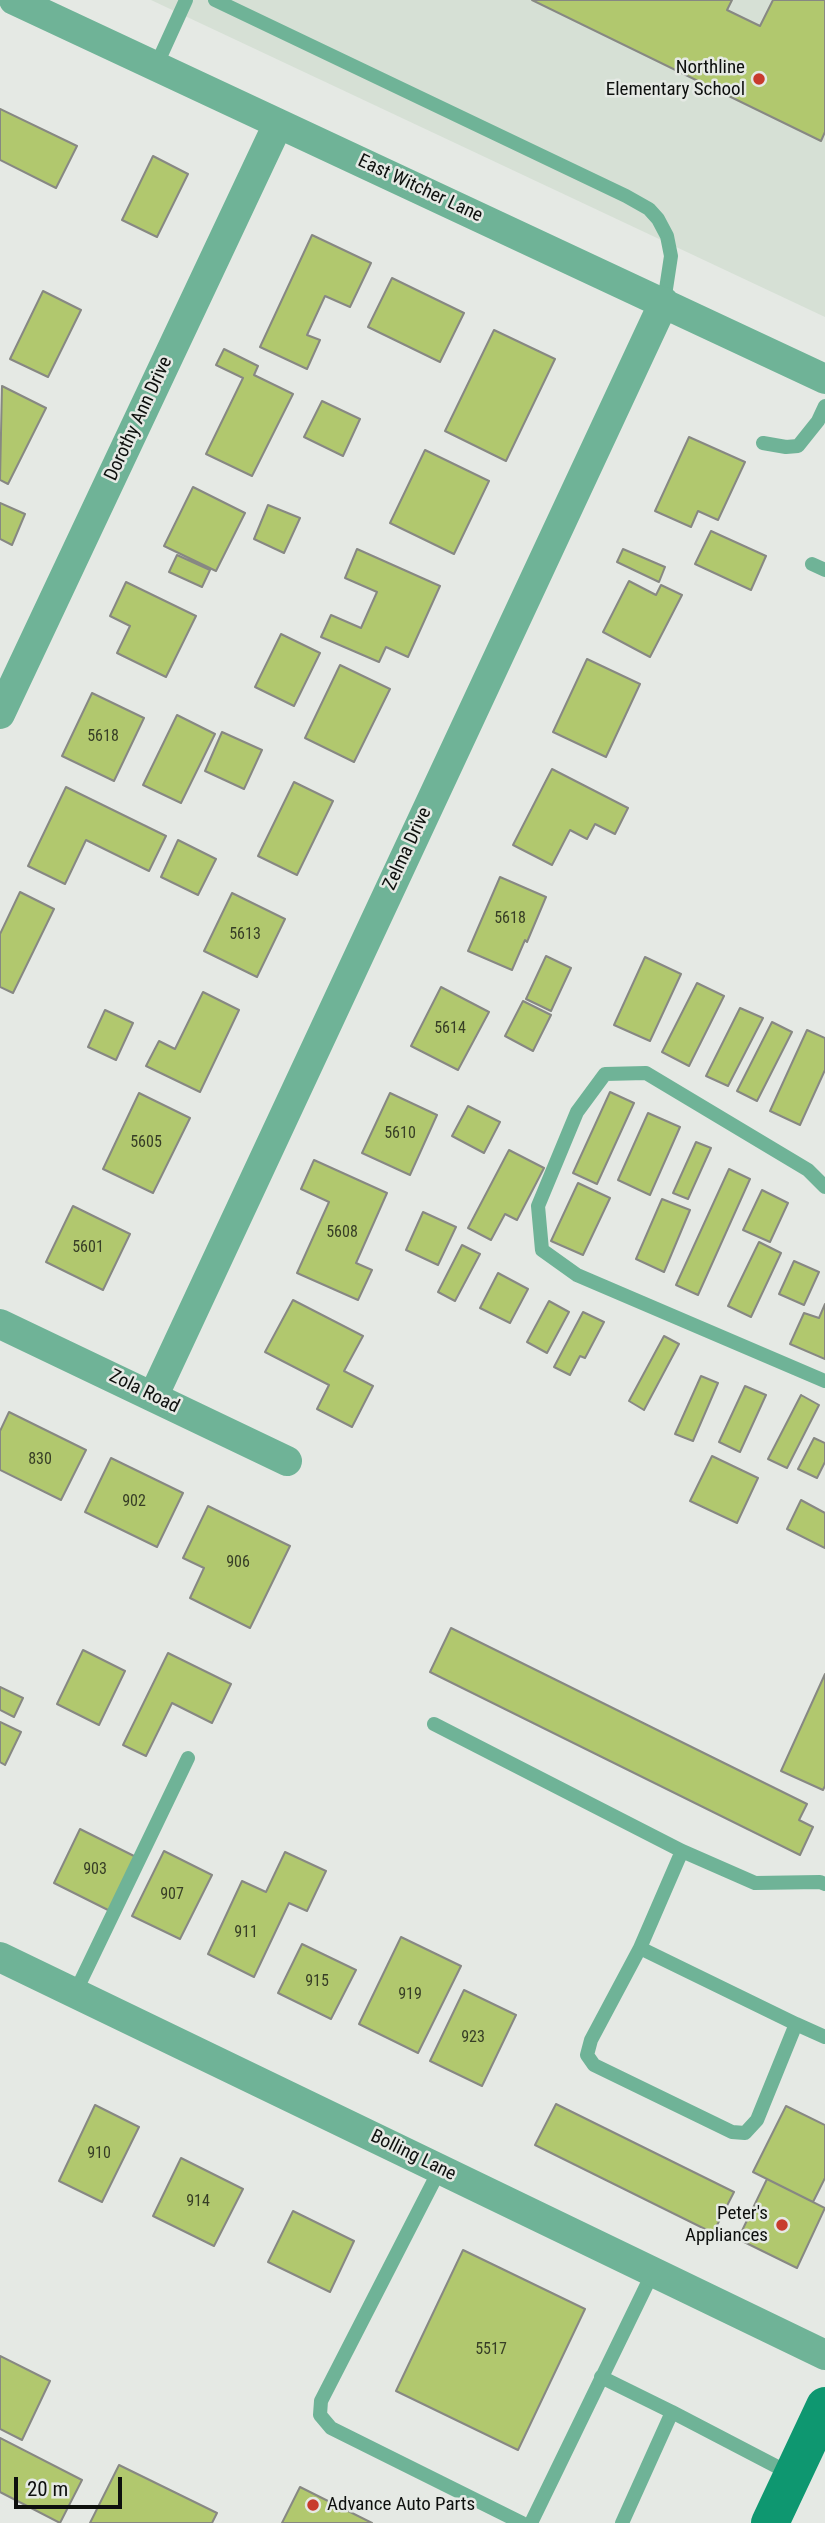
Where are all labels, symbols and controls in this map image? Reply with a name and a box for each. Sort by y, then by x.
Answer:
place label: Northline Elementary School [606,57,745,101]
marker: Northline Elementary School [751,71,767,87]
street label: East Witcher Lane [354,150,486,228]
street label: Dorothy Ann Drive [100,353,178,485]
house number: 5618 [87,727,119,747]
street label: Zelma Drive [379,804,437,894]
house number: 5618 [494,909,526,929]
house number: 5613 [229,925,261,945]
house number: 5614 [434,1019,466,1039]
house number: 5610 [384,1124,416,1144]
house number: 5605 [130,1133,162,1153]
house number: 5608 [326,1223,358,1243]
house number: 5601 [72,1238,104,1258]
street label: Zola Road [105,1365,183,1419]
house number: 830 [28,1450,52,1470]
house number: 902 [122,1492,146,1512]
house number: 906 [226,1553,250,1573]
house number: 903 [83,1860,107,1880]
house number: 907 [160,1885,184,1905]
house number: 911 [234,1923,258,1943]
house number: 915 [305,1972,329,1992]
house number: 919 [398,1985,422,2005]
house number: 923 [461,2028,485,2048]
street label: Bolling Lane [367,2126,459,2186]
house number: 910 [87,2144,111,2164]
house number: 914 [186,2192,210,2212]
place label: Peter's Appliances [685,2203,768,2247]
marker: Peter's Appliances [774,2217,790,2233]
house number: 5517 [475,2340,507,2360]
scale bar [18,2464,126,2508]
text: 20 m [27,2477,68,2501]
place label: Advance Auto Parts [327,2494,475,2516]
marker: Advance Auto Parts [305,2497,321,2513]

